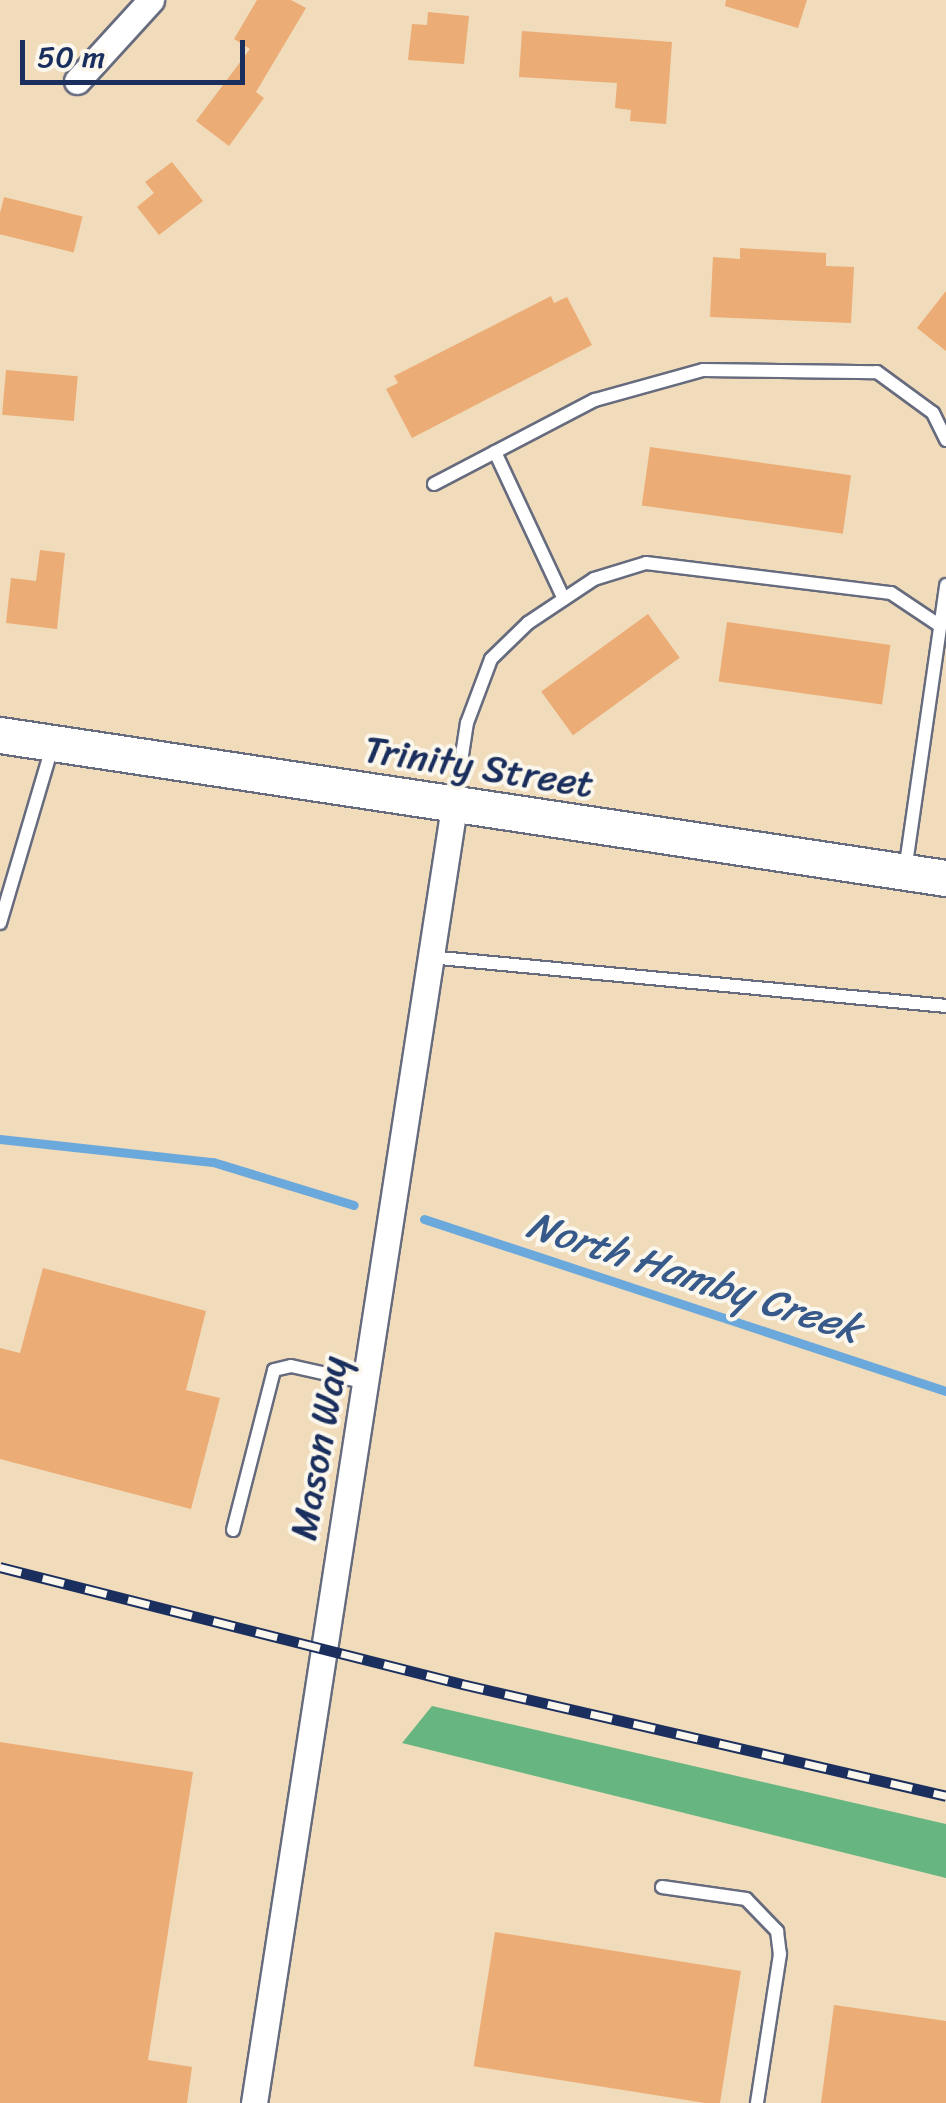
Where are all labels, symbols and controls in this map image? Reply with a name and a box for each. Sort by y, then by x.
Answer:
scale bar [25,20,250,82]
text: 50 m [37,30,105,84]
street label: Trinity Street [362,726,596,808]
water label: North Hamby Creek [521,1200,867,1354]
street label: Mason Way [280,1353,358,1543]

